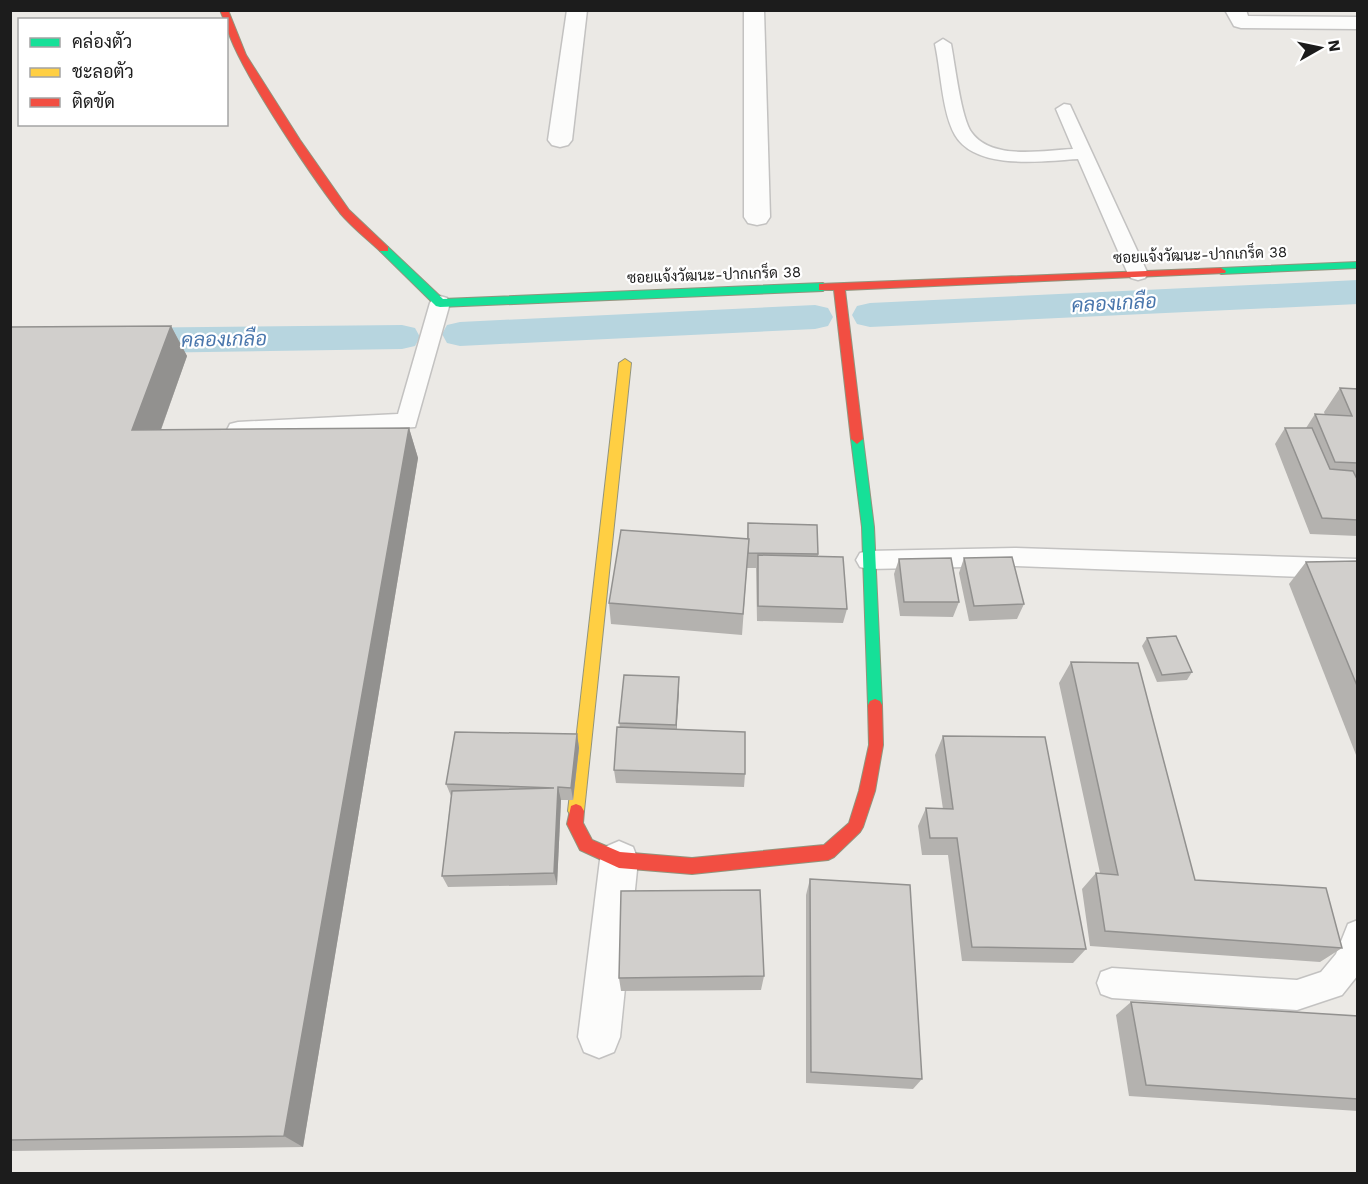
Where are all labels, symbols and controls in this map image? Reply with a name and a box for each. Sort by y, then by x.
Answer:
legend [18,18,228,126]
north arrow [1290,18,1350,78]
text: คล่องตัว [72,30,132,52]
text: N [1324,38,1345,53]
text: ชะลอตัว [72,61,134,82]
text: ติดขัด [72,91,115,112]
street label: ซอยแจ้งวัฒนะ-ปากเกร็ด 38 [1113,241,1287,267]
street label: ซอยแจ้งวัฒนะ-ปากเกร็ด 38 [627,261,801,287]
water label: คลองเกลือ [1071,288,1157,317]
water label: คลองเกลือ [181,325,267,352]

